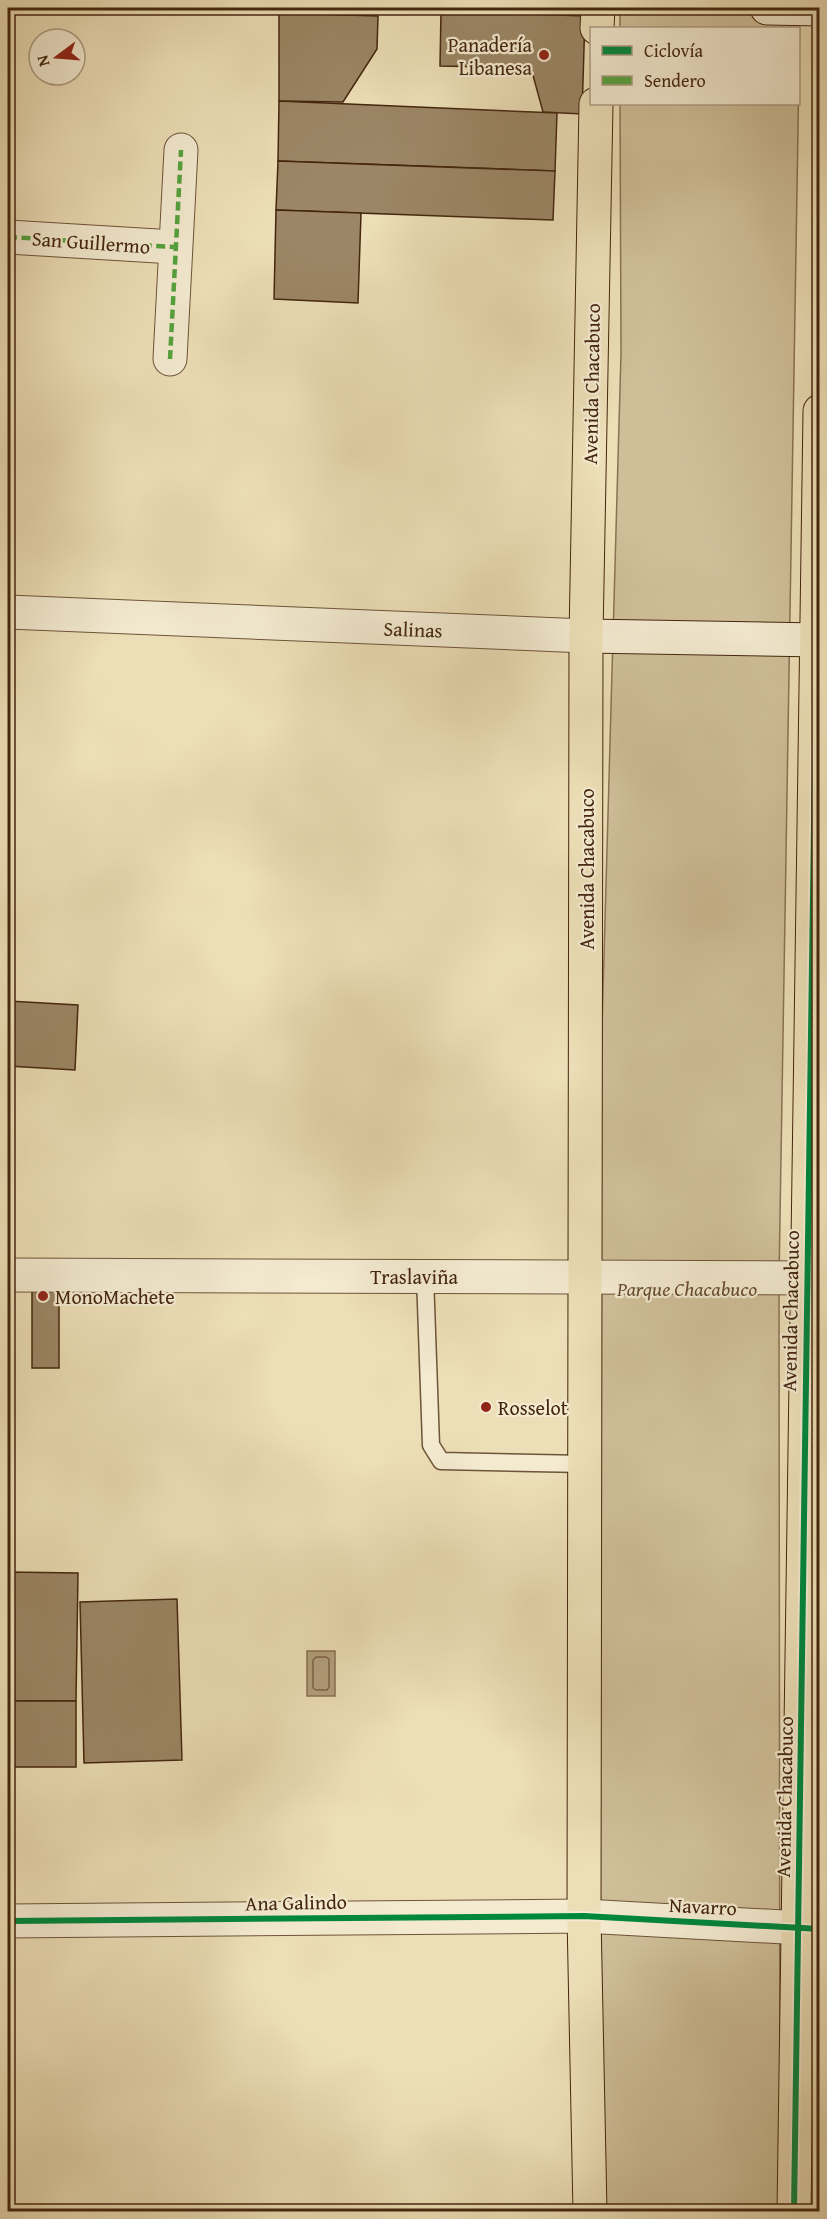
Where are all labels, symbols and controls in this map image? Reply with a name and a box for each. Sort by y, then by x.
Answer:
north arrow [27,27,87,87]
legend [590,27,800,105]
place label: Panadería Libanesa [448,30,533,82]
text: Ciclovía [644,37,703,64]
marker: Panadería Libanesa [537,48,551,62]
text: N [29,52,56,70]
text: Sendero [644,67,706,94]
street label: San Guillermo [31,223,151,261]
street label: Avenida Chacabuco [575,303,607,465]
street label: Salinas [383,613,443,645]
street label: Avenida Chacabuco [572,788,601,950]
street label: Avenida Chacabuco [774,1230,806,1392]
street label: Traslaviña [370,1262,458,1291]
park label: Parque Chacabuco [616,1274,757,1303]
place label: MonoMachete [55,1282,175,1311]
marker: MonoMachete [36,1289,50,1303]
place label: Rosselot [498,1393,568,1422]
marker: Rosselot [479,1400,493,1414]
street label: Avenida Chacabuco [768,1716,800,1878]
street label: Ana Galindo [245,1887,347,1917]
street label: Navarro [668,1890,738,1922]

